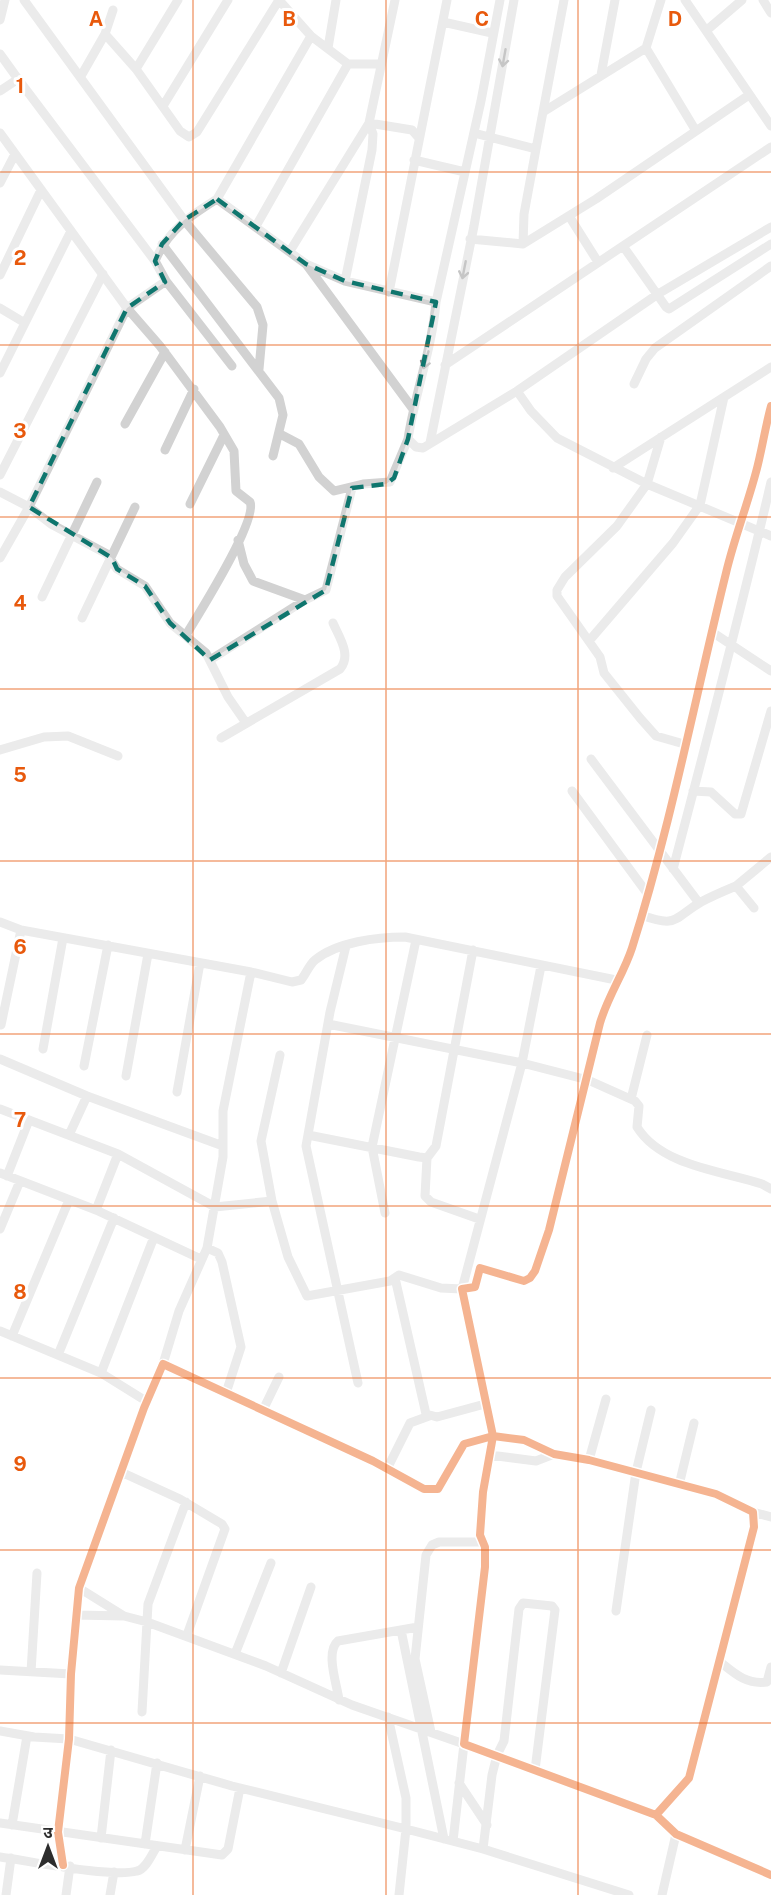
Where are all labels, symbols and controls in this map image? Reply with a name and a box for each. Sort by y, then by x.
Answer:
text: A [89,7,103,31]
text: B [282,7,296,31]
text: C [475,7,489,31]
text: D [668,7,682,31]
one-way arrow [498,47,509,67]
text: 1 [16,74,24,98]
text: 2 [14,246,26,270]
one-way arrow [458,259,469,279]
one-way arrow [420,350,431,369]
text: 3 [13,419,27,443]
text: 4 [13,591,27,615]
text: 5 [13,763,27,787]
text: 6 [13,935,27,959]
text: 7 [14,1108,26,1132]
text: 8 [13,1280,27,1304]
text: 9 [13,1452,27,1476]
north arrow [18,1817,78,1877]
text: उ [43,1823,53,1842]

